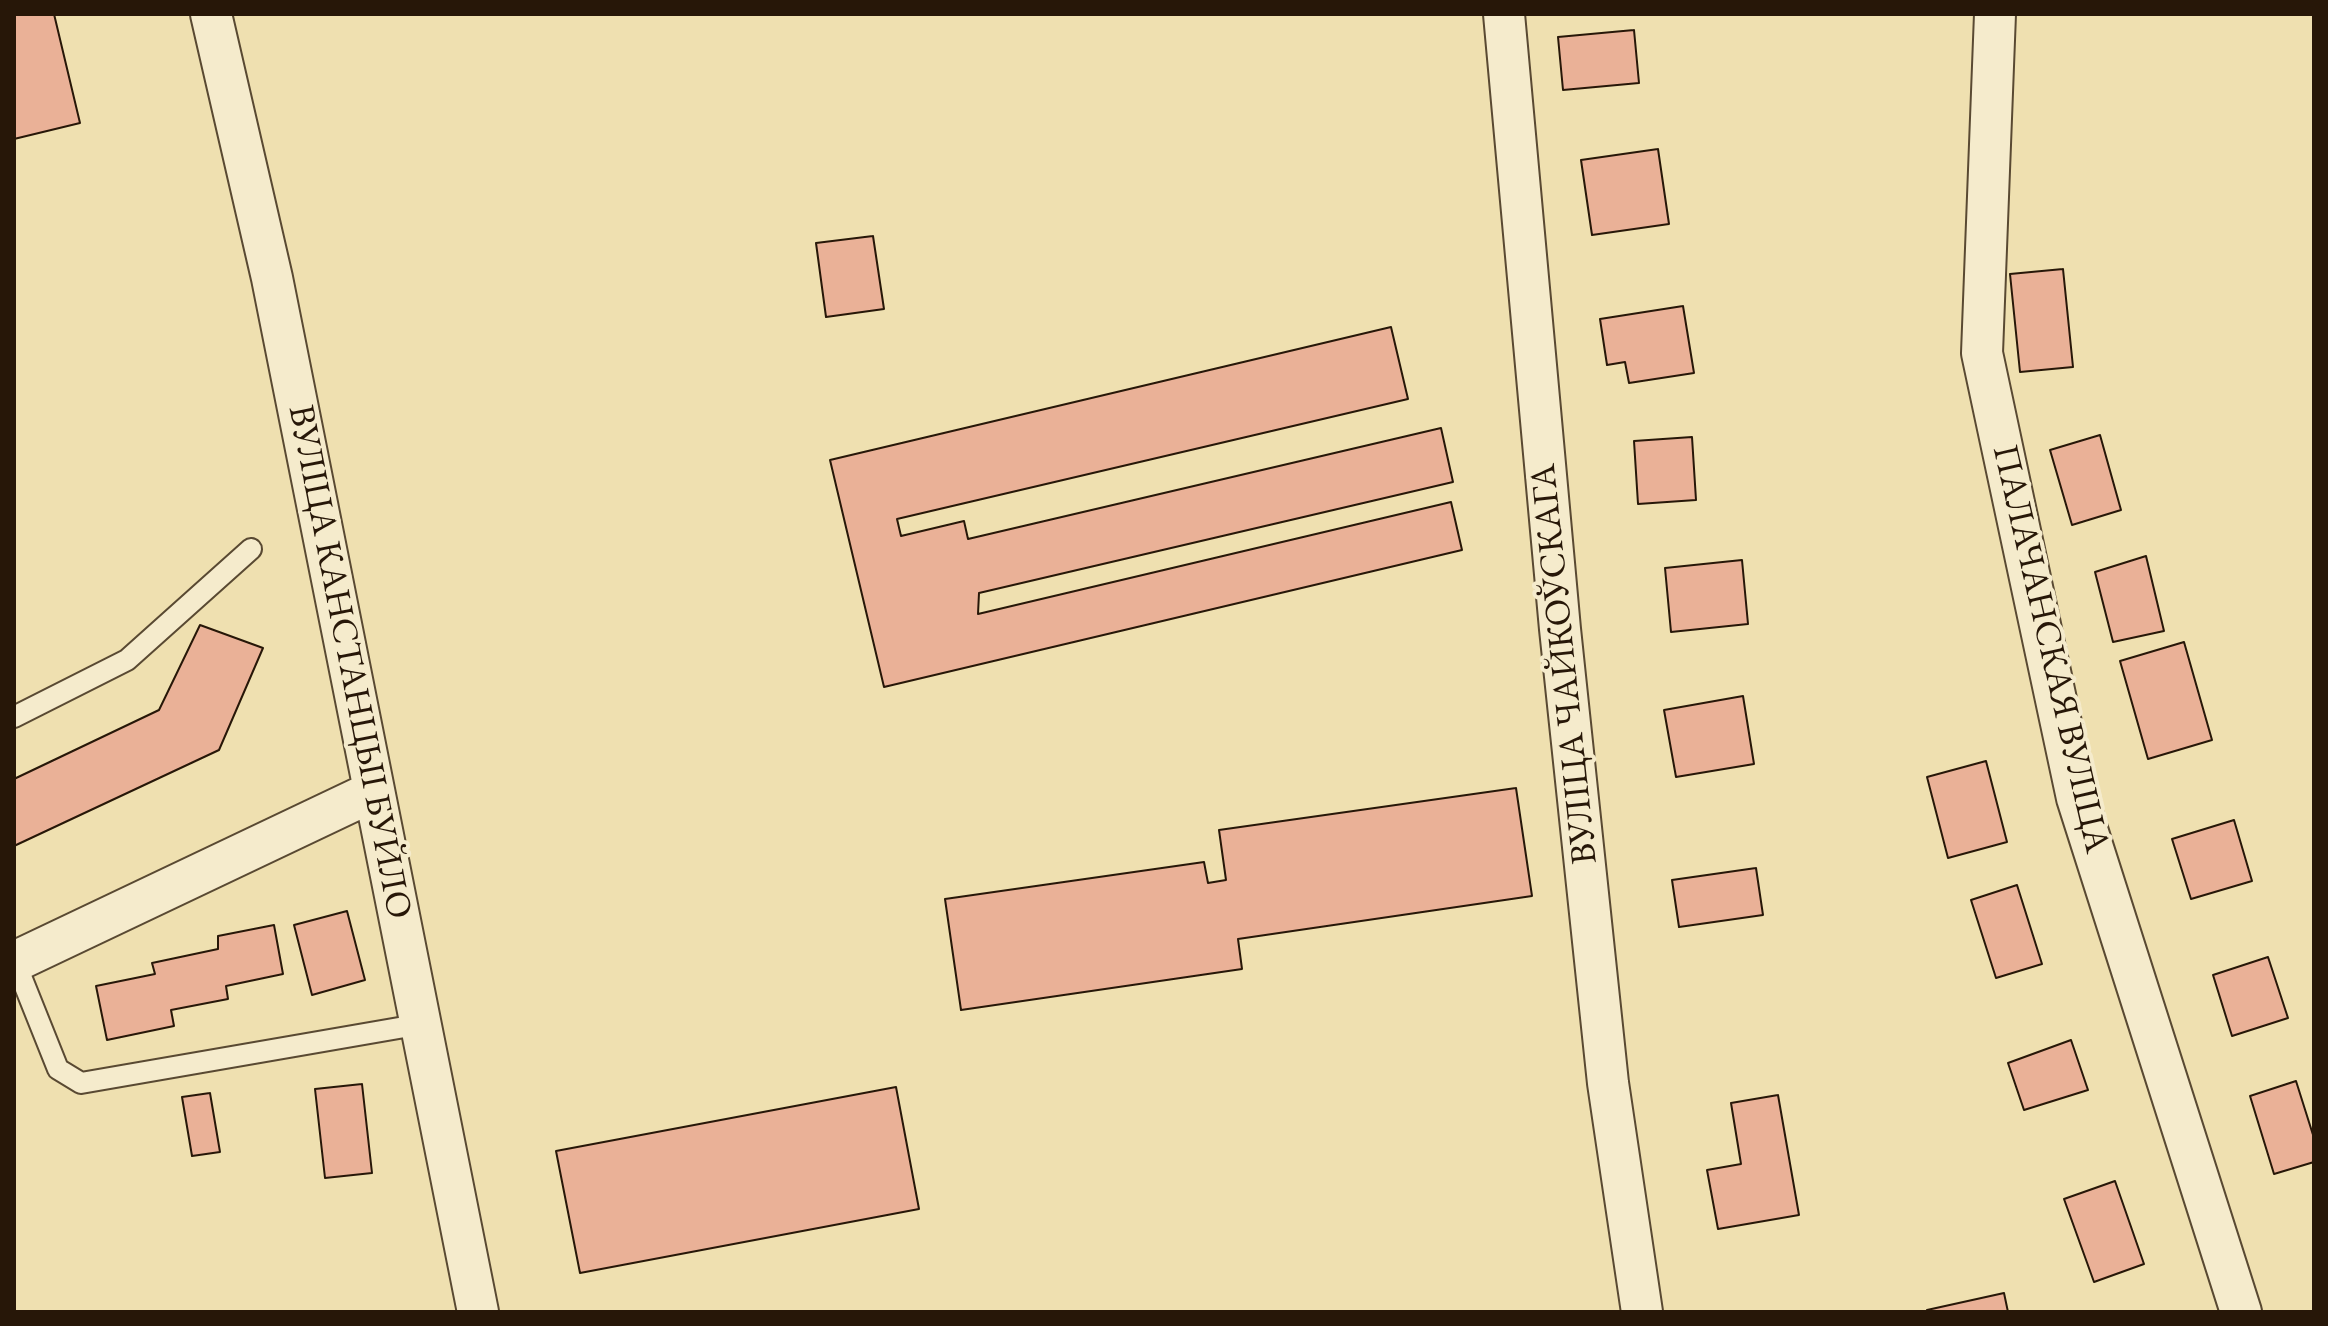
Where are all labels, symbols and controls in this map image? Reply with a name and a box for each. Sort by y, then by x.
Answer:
street label: ВУЛІЦА КАНСТАНЦЫІ БУЙЛО [278,401,420,923]
street label: ПАЛАЧАНСКАЯ ВУЛІЦА [1982,441,2118,857]
street label: ВУЛІЦА ЧАЙКОЎСКАГА [1522,462,1608,866]

